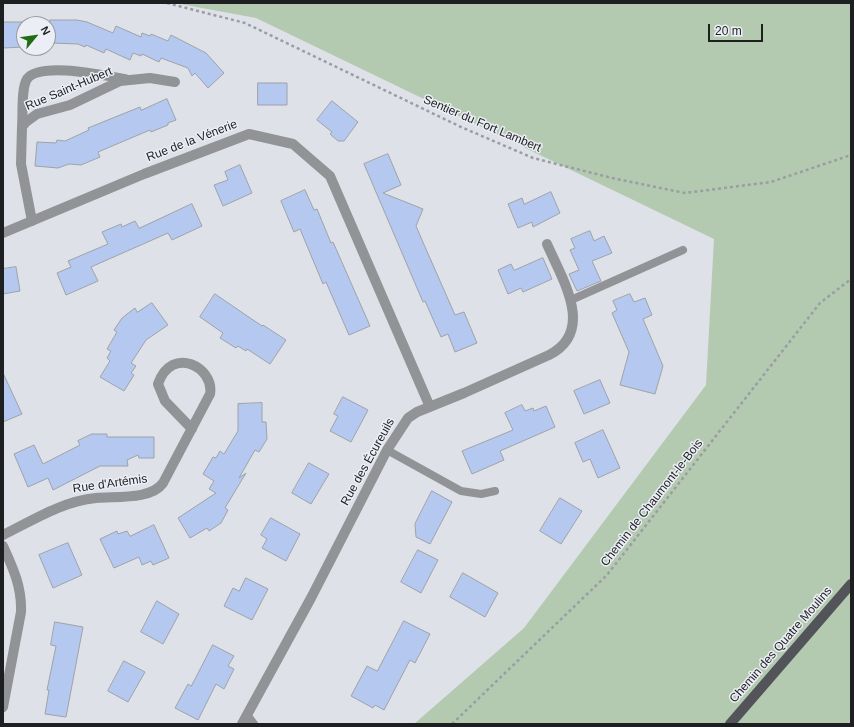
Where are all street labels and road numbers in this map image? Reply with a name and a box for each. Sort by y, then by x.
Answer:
street label: Rue Saint-Hubert [24,64,114,114]
street label: Sentier du Fort Lambert [421,93,543,155]
street label: Rue de la Vénerie [145,117,239,165]
street label: Rue des Écureuils [338,416,398,508]
street label: Chemin de Chaumont-le-Bois [598,437,706,569]
street label: Rue d'Artémis [72,472,148,496]
street label: Chemin des Quatre Moulins [727,584,835,706]

